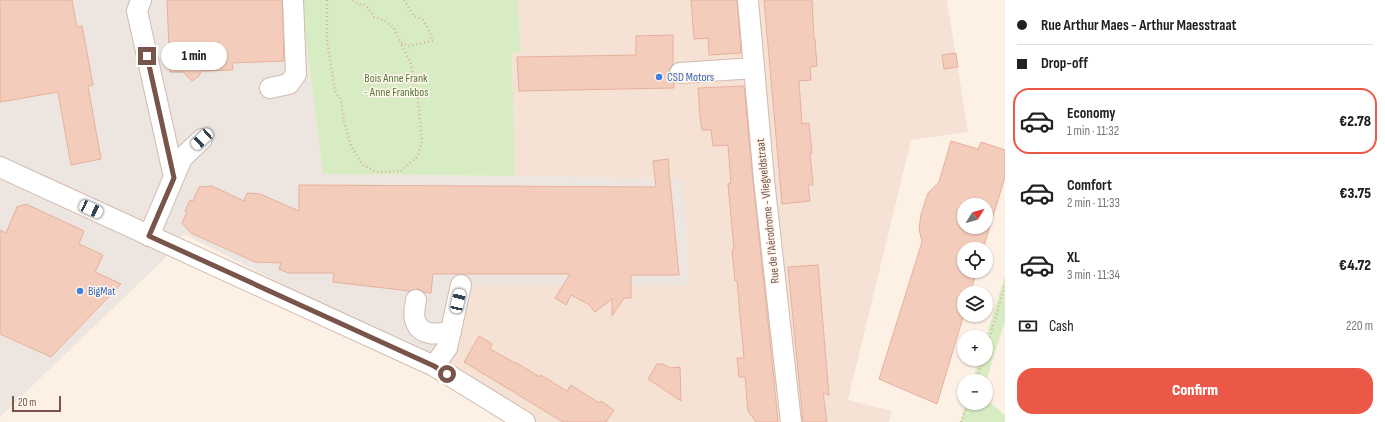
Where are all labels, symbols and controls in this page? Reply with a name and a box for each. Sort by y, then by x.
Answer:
text: Rue Arthur Maes - Arthur Maesstraat [1041,16,1237,35]
callout: 1 min [161,42,227,70]
route end [138,47,156,65]
text: 1 min [182,48,206,64]
text: Drop-off [1041,54,1088,73]
place label: CSD Motors [667,70,714,85]
park label: Bois Anne Frank - Anne Frankbos [363,71,429,100]
marker: CSD Motors [654,72,664,82]
icon: car [1019,103,1055,139]
text: Economy [1067,104,1116,123]
text: €2.78 [1339,112,1371,131]
text: 1 min · 11:32 [1067,123,1119,139]
car [189,126,215,152]
street label: Rue de l'Aérodrome - Vliegveldstraat [753,137,783,284]
icon: car [1019,175,1055,211]
text: Comfort [1067,176,1112,195]
text: €3.75 [1339,184,1371,203]
text: 2 min · 11:33 [1067,195,1120,211]
car [78,198,104,220]
north arrow [957,198,993,234]
map controls [957,198,993,410]
button: locate [957,242,993,278]
icon: car [1019,247,1055,283]
text: XL [1067,248,1080,267]
text: €4.72 [1339,256,1371,275]
text: 3 min · 11:34 [1067,267,1120,283]
place label: BigMat [88,284,116,299]
marker: BigMat [75,286,85,296]
button: layers [957,286,993,322]
car [449,288,467,314]
icon: cash [1017,315,1039,337]
text: Cash [1049,317,1074,336]
text: 220 m [1346,318,1373,334]
button: + [957,330,993,366]
route start [438,365,456,383]
button: Confirm [1017,368,1373,414]
button: − [957,374,993,410]
scale bar [12,394,61,413]
text: 20 m [18,396,36,409]

